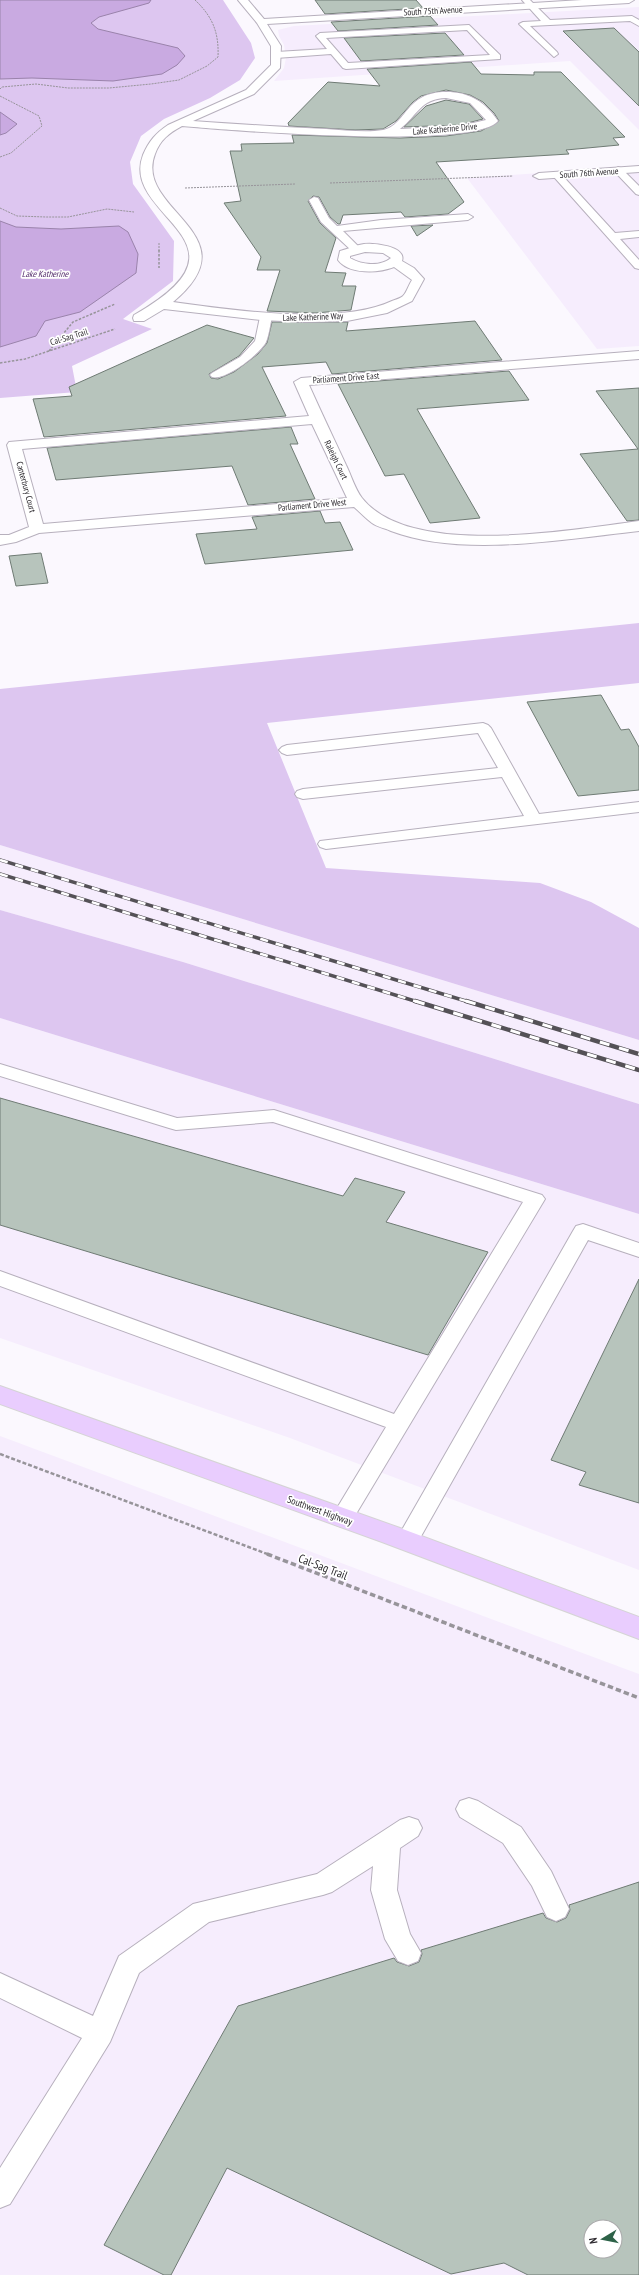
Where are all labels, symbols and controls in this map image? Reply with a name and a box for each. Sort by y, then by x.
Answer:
street label: South 75th Avenue [403,3,463,18]
street label: Lake Katherine Drive [412,120,478,137]
street label: South 76th Avenue [559,165,619,180]
water label: Lake Katherine [22,268,69,279]
street label: Lake Katherine Way [282,310,344,323]
street label: Cal-Sag Trail [49,325,90,347]
street label: Parliament Drive East [312,370,380,385]
street label: Raleigh Court [322,438,351,482]
street label: Canterbury Court [14,460,39,514]
street label: Parliament Drive West [277,496,347,513]
street label: Southwest Highway [286,1493,354,1528]
street label: Cal-Sag Trail [296,1550,350,1583]
north arrow [583,2219,623,2259]
text: N [586,2237,601,2245]

